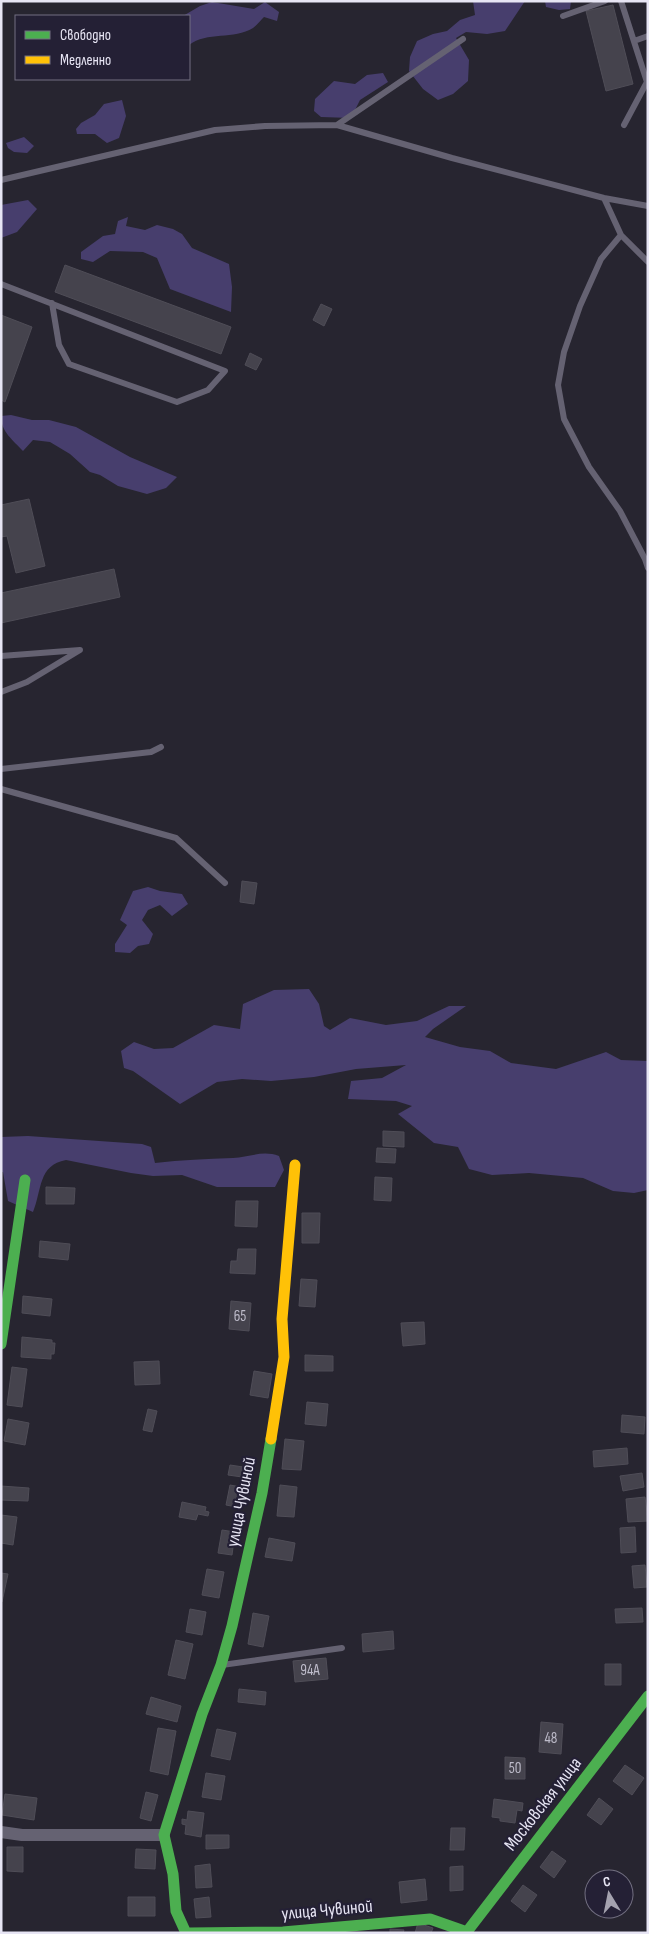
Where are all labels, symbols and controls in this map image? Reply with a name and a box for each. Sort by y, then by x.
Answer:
legend [15,15,190,80]
text: Свободно [60,26,111,45]
text: Медленно [60,51,111,70]
house number: 65 [234,1307,246,1326]
street label: улица Чувиной [222,1455,260,1549]
house number: 94А [300,1661,320,1680]
house number: 48 [545,1729,557,1748]
street label: Московская улица [500,1753,586,1855]
house number: 50 [509,1759,521,1778]
north arrow [584,1869,634,1919]
text: С [602,1873,612,1891]
street label: улица Чувиной [281,1896,373,1924]

